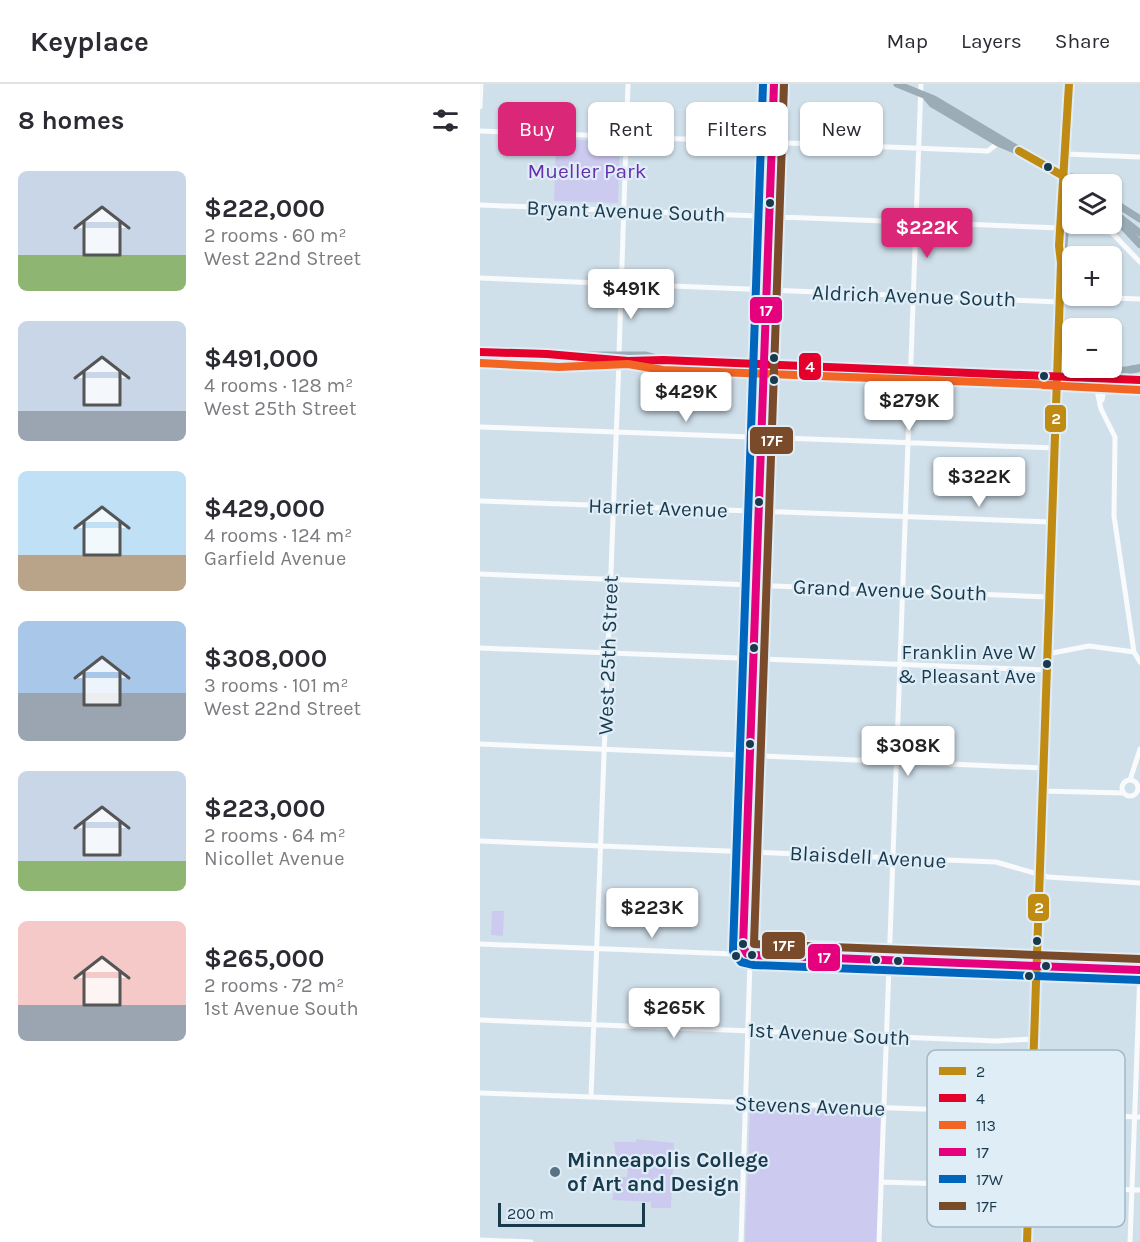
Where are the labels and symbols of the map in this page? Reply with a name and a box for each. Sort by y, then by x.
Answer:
park label: Mueller Park [527,159,647,183]
unlabelled marker [1042,161,1054,173]
street label: Bryant Avenue South [526,196,726,226]
unlabelled marker [764,197,776,209]
pin: $222K [885,208,969,259]
pin: $491K [589,269,673,320]
street label: Aldrich Avenue South [811,280,1017,312]
line badge: 17 [749,296,783,324]
text: 17 [759,301,773,320]
unlabelled marker [768,352,780,364]
line badge: 4 [798,352,822,381]
text: 4 [805,357,815,376]
unlabelled marker [1038,370,1050,382]
pin: $429K [644,372,728,423]
unlabelled marker [768,374,780,386]
pin: $279K [867,381,951,432]
line badge: 2 [1044,404,1067,433]
text: 2 [1051,409,1061,428]
line badge: 17F [749,426,794,455]
text: 17F [761,431,783,450]
pin: $322K [937,457,1021,508]
street label: Harriet Avenue [588,494,728,522]
unlabelled marker [753,496,765,508]
street label: West 25th Street [593,575,623,735]
street label: Grand Avenue South [792,575,988,605]
place label: Franklin Ave W & Pleasant Ave [898,641,1036,688]
unlabelled marker [748,642,760,654]
marker: Franklin Ave W & Pleasant Ave [1041,658,1053,670]
pin: $308K [866,726,950,777]
unlabelled marker [744,738,756,750]
street label: Blaisdell Avenue [789,841,947,873]
pin: $223K [610,888,694,939]
line badge: 2 [1027,893,1050,922]
text: 2 [1034,898,1044,917]
line badge: 17F [761,931,806,960]
unlabelled marker [1031,935,1043,947]
text: 17F [773,936,795,955]
unlabelled marker [737,938,749,950]
line badge: 17 [807,943,841,972]
text: 17 [817,948,831,967]
unlabelled marker [746,949,758,961]
unlabelled marker [730,950,742,962]
unlabelled marker [870,954,882,966]
unlabelled marker [892,955,904,967]
unlabelled marker [1040,960,1052,972]
unlabelled marker [1023,970,1035,982]
pin: $265K [632,988,716,1039]
street label: 1st Avenue South [747,1018,911,1050]
legend [927,1050,1125,1227]
text: 2 [976,1062,985,1081]
text: 4 [976,1089,985,1108]
street label: Stevens Avenue [734,1091,886,1121]
text: 113 [976,1116,996,1135]
text: 17 [976,1143,989,1162]
place label: Minneapolis College of Art and Design [567,1148,769,1196]
marker: Minneapolis College of Art and Design [548,1165,562,1179]
text: 17W [976,1170,1004,1189]
text: 17F [976,1197,997,1216]
scale bar [498,1200,645,1228]

